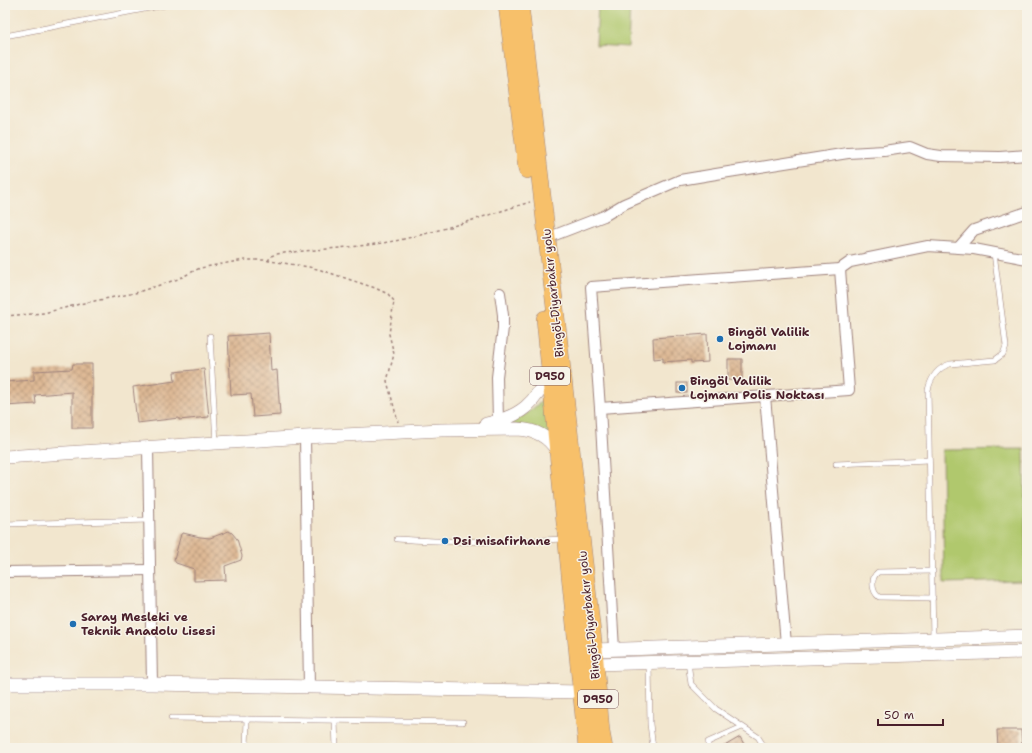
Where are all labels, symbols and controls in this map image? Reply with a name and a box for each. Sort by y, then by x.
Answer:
street label: Bingöl-Diyarbakır yolu [538,228,568,358]
place label: Bingöl Valilik Lojmanı [728,324,810,354]
marker: Bingöl Valilik Lojmanı [715,334,725,344]
road number: D950 [530,367,570,385]
place label: Bingöl Valilik Lojmanı Polis Noktası [690,373,824,403]
marker: Bingöl Valilik Lojmanı Polis Noktası [677,383,687,393]
place label: Dsi misafirhane [453,533,551,549]
marker: Dsi misafirhane [440,536,450,546]
street label: Bingöl-Diyarbakır yolu [574,550,604,680]
place label: Saray Mesleki ve Teknik Anadolu Lisesi [81,609,216,639]
marker: Saray Mesleki ve Teknik Anadolu Lisesi [68,619,78,629]
road number: D950 [578,690,618,708]
scale bar [878,701,943,727]
text: 50 m [884,707,914,723]

